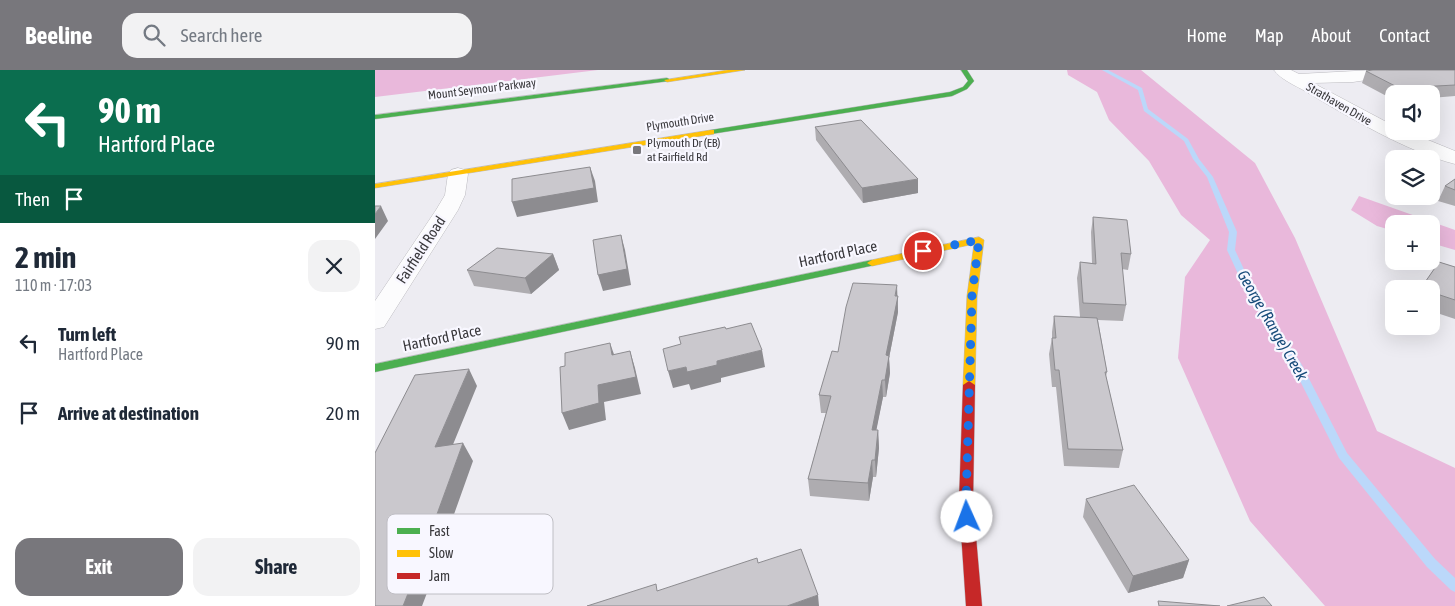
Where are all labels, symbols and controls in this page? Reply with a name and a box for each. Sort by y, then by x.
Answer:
search box [122,13,472,58]
icon: search [140,21,168,49]
text: Beeline [25,22,92,49]
text: Search here [180,24,262,46]
text: Home [1187,25,1227,46]
text: Map [1255,25,1284,46]
text: About [1312,25,1351,46]
text: Contact [1379,25,1430,46]
street label: Mount Seymour Parkway [427,75,537,103]
street label: Strathaven Drive [1304,80,1374,128]
map controls [1385,85,1440,335]
button: sound [1385,85,1440,140]
icon: left [15,90,80,155]
text: 90 m [98,90,161,130]
street label: Plymouth Drive [645,110,715,134]
text: Hartford Place [98,131,215,157]
place label: Plymouth Dr (EB) at Fairfield Rd [647,136,720,164]
marker: Plymouth Dr (EB) at Fairfield Rd [631,144,643,156]
button: layers [1385,150,1440,205]
icon: arrive [60,185,88,213]
text: Then [15,188,50,210]
street label: Fairfield Road [393,213,449,286]
button: + [1385,215,1440,270]
pin [902,230,944,272]
street label: Hartford Place [797,237,879,270]
icon: arrive [909,237,937,265]
text: 2 min [15,240,76,274]
button: close [308,240,360,292]
water label: George (Range) Creek [1233,267,1312,385]
text: 110 m · 17:03 [15,276,92,294]
button: − [1385,280,1440,335]
street label: Hartford Place [401,321,483,354]
text: Turn left [58,323,116,345]
icon: left [15,329,43,357]
text: 90 m [326,332,360,354]
text: Hartford Place [58,345,143,363]
icon: arrive [15,399,43,427]
text: Arrive at destination [58,402,199,424]
text: 20 m [326,402,360,424]
position arrow [940,490,992,542]
legend [387,514,553,594]
text: Fast [429,523,450,539]
button: Exit [15,538,183,596]
button: Share [193,538,360,596]
text: Slow [429,545,454,561]
text: Jam [429,568,450,584]

